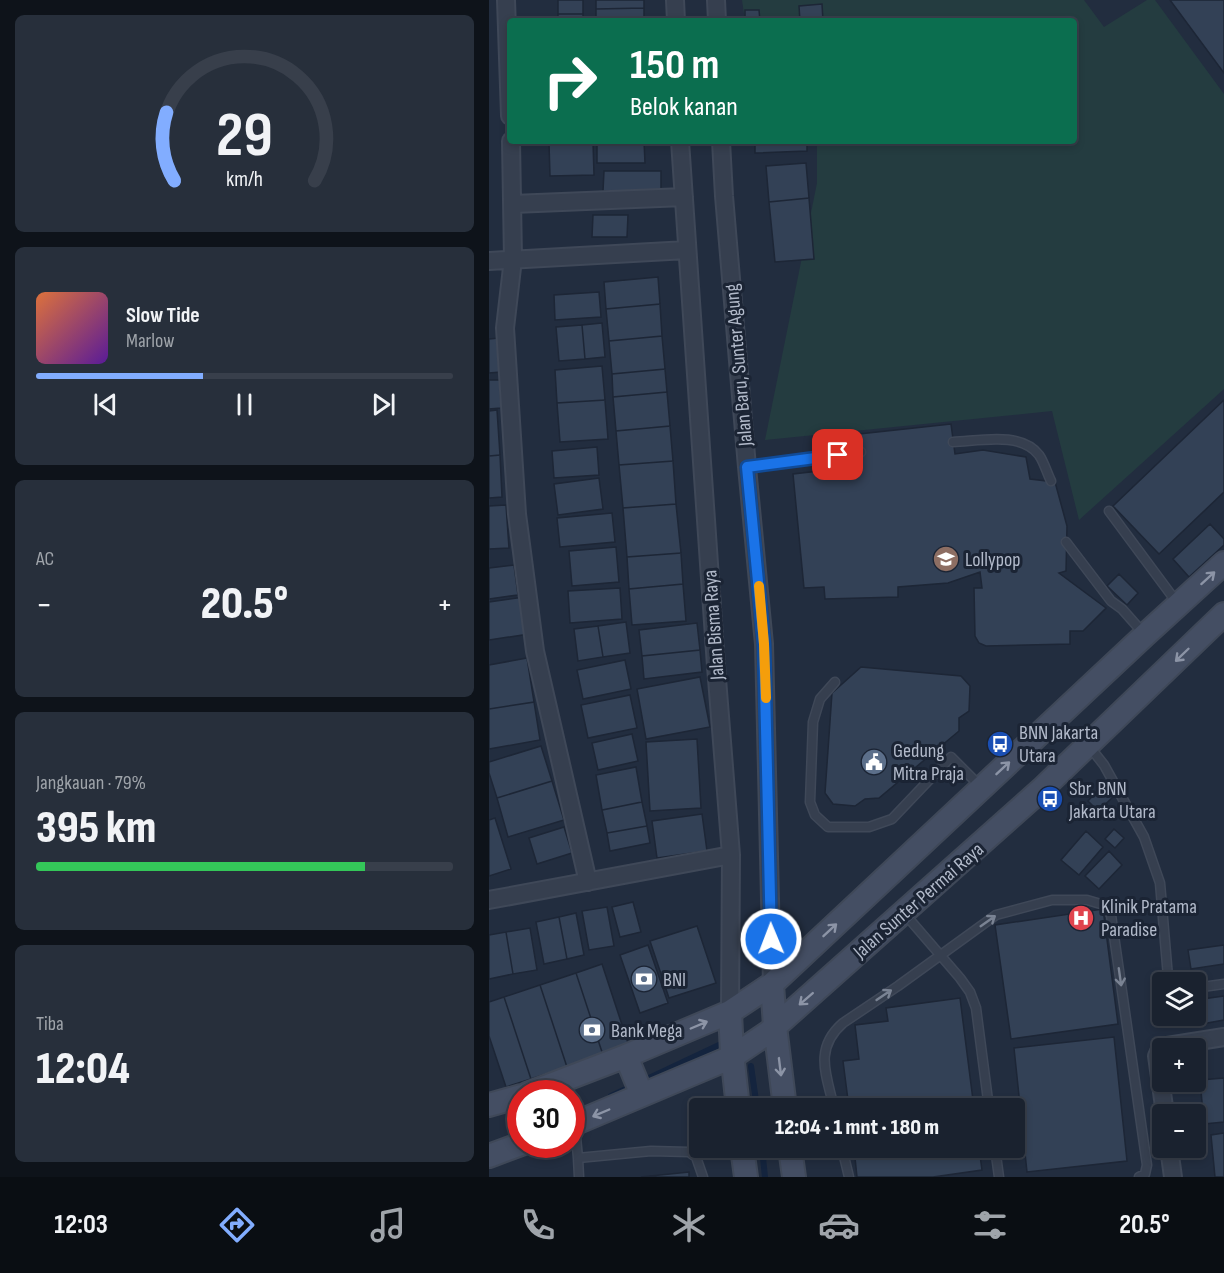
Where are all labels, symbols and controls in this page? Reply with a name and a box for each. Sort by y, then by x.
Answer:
text: 150 m [630,40,719,91]
icon: right [531,42,609,120]
text: Belok kanan [630,91,738,123]
text: 29 [216,99,273,174]
text: km/h [226,167,263,192]
street label: Jalan Baru, Sunter Agung [720,283,758,448]
text: Slow Tide [126,302,200,329]
text: Marlow [126,329,174,353]
icon: previous [89,388,122,421]
icon: pause [228,388,261,421]
icon: next [367,388,400,421]
pin [812,429,863,480]
icon: arrive [821,438,854,471]
school or university icon: Lollypop [931,544,961,574]
text: AC [36,547,54,571]
place label: Lollypop [965,548,1021,572]
street label: Jalan Bisma Raya [698,569,730,682]
one-way arrow [1200,571,1215,585]
text: 20.5° [201,577,288,632]
text: − [36,585,52,625]
text: + [437,585,453,625]
one-way arrow [1175,647,1190,661]
place label: BNN Jakarta Utara [1019,721,1098,768]
bus stop icon: BNN Jakarta Utara [985,729,1015,759]
place label: Gedung Mitra Praja [893,739,964,786]
public building icon: Gedung Mitra Praja [859,747,889,777]
one-way arrow [996,761,1011,775]
text: Jangkauan · 79% [36,771,146,795]
place label: Sbr. BNN Jakarta Utara [1068,777,1156,824]
bus stop icon: Sbr. BNN Jakarta Utara [1035,784,1065,814]
text: 395 km [36,801,156,856]
street label: Jalan Sunter Permai Raya [848,838,989,965]
place label: Klinik Pratama Paradise [1101,895,1197,942]
hospital icon: Klinik Pratama Paradise [1066,903,1096,933]
position arrow [739,907,803,971]
one-way arrow [980,915,996,927]
one-way arrow [823,923,838,937]
bank icon: BNI [629,964,659,994]
one-way arrow [1115,967,1126,987]
place label: BNI [663,968,686,992]
map controls [1152,972,1206,1158]
button: layers [1152,972,1206,1026]
one-way arrow [875,989,892,1001]
one-way arrow [799,992,814,1006]
text: Tiba [36,1012,64,1036]
bank icon: Bank Mega [577,1015,607,1045]
place label: Bank Mega [611,1019,682,1043]
one-way arrow [690,1019,708,1030]
button: + [1152,1038,1206,1092]
text: 12:04 [36,1042,130,1097]
one-way arrow [775,1057,786,1077]
speed limit sign: 30 [507,1080,585,1158]
button: − [1152,1104,1206,1158]
one-way arrow [592,1107,610,1119]
text: 12:04 · 1 mnt · 180 m [775,1114,939,1141]
icon: directions [216,1204,258,1246]
icon: music [367,1204,409,1246]
icon: phone [517,1204,559,1246]
icon: climate [668,1204,710,1246]
icon: car [818,1204,860,1246]
icon: filters [969,1204,1011,1246]
text: 12:03 [54,1209,108,1241]
text: 20.5° [1119,1209,1170,1241]

